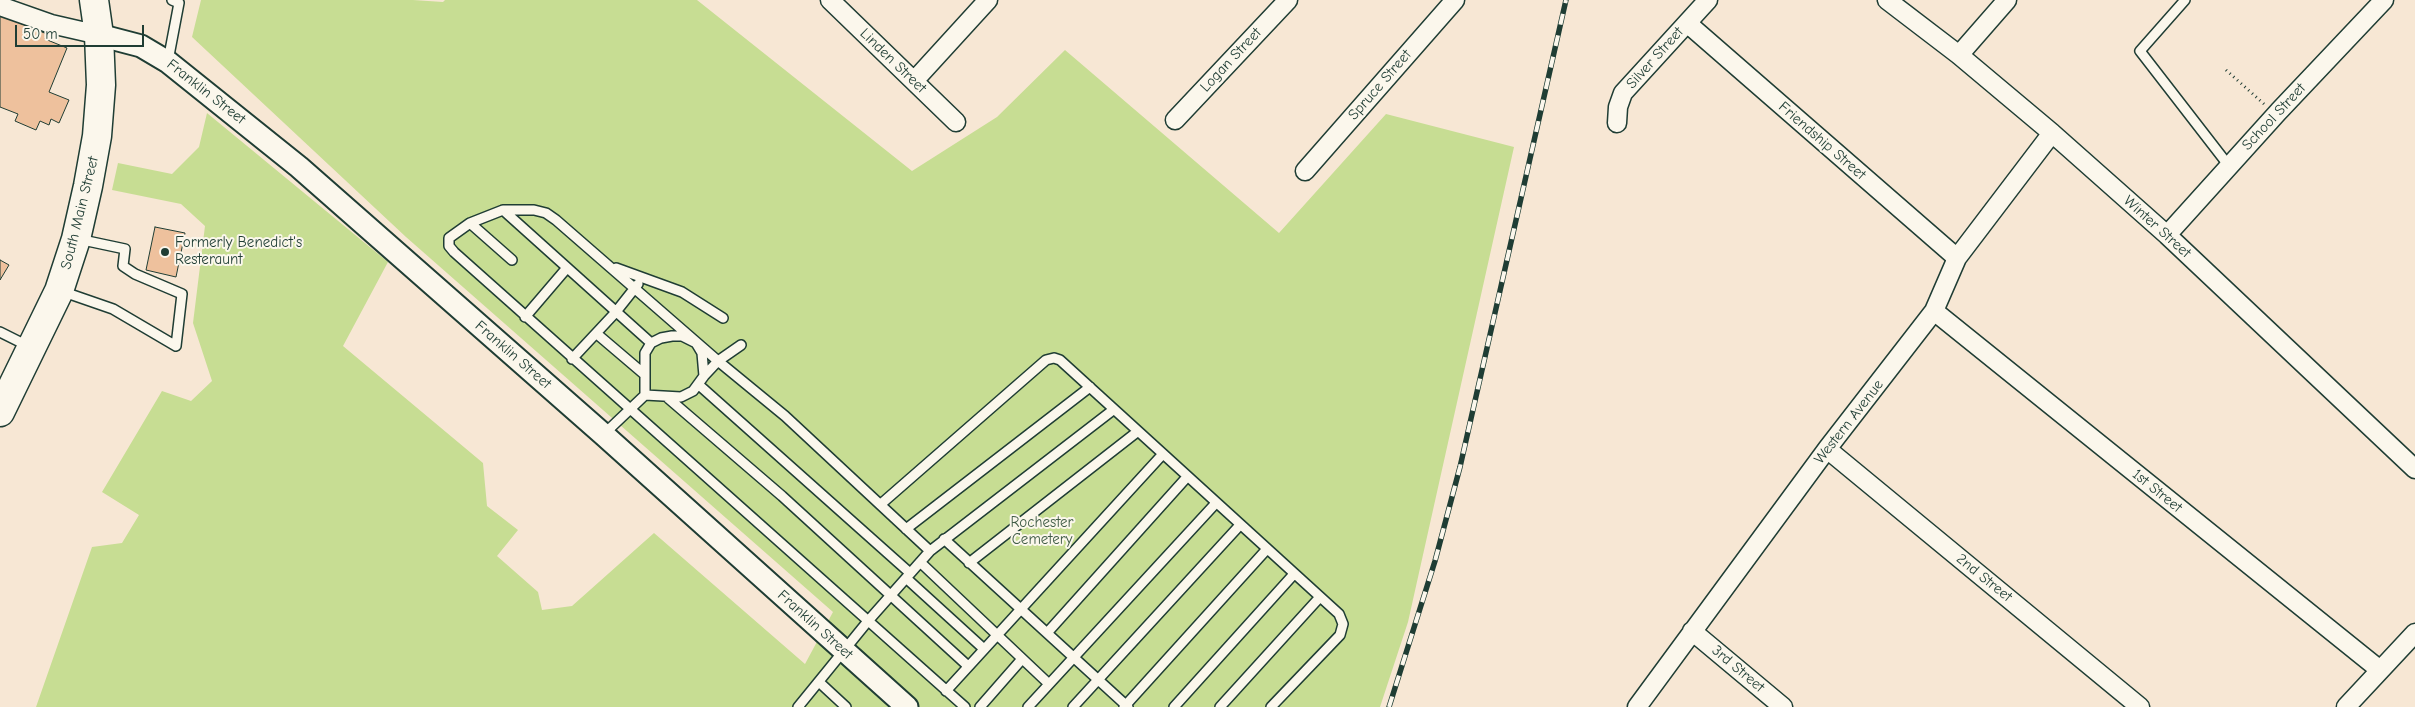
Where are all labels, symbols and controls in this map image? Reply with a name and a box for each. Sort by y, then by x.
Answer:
scale bar [18,15,146,47]
street label: Silver Street [1623,23,1687,93]
street label: Logan Street [1197,24,1265,96]
text: 50 m [23,25,58,43]
street label: Linden Street [856,25,930,97]
street label: Spruce Street [1345,46,1415,124]
street label: Franklin Street [163,56,249,128]
street label: School Street [2238,80,2310,154]
street label: Friendship Street [1775,98,1869,184]
street label: South Main Street [57,155,103,271]
street label: Winter Street [2120,192,2194,262]
place label: Formerly Benedict's Resteraunt [175,234,302,269]
marker: Formerly Benedict's Resteraunt [159,246,171,258]
street label: Franklin Street [471,317,555,393]
street label: Western Avenue [1810,376,1888,468]
street label: 1st Street [2128,465,2186,517]
park label: Rochester Cemetery [1010,514,1074,549]
street label: 2nd Street [1952,550,2016,606]
street label: Franklin Street [774,586,856,664]
street label: 3rd Street [1708,642,1768,696]

